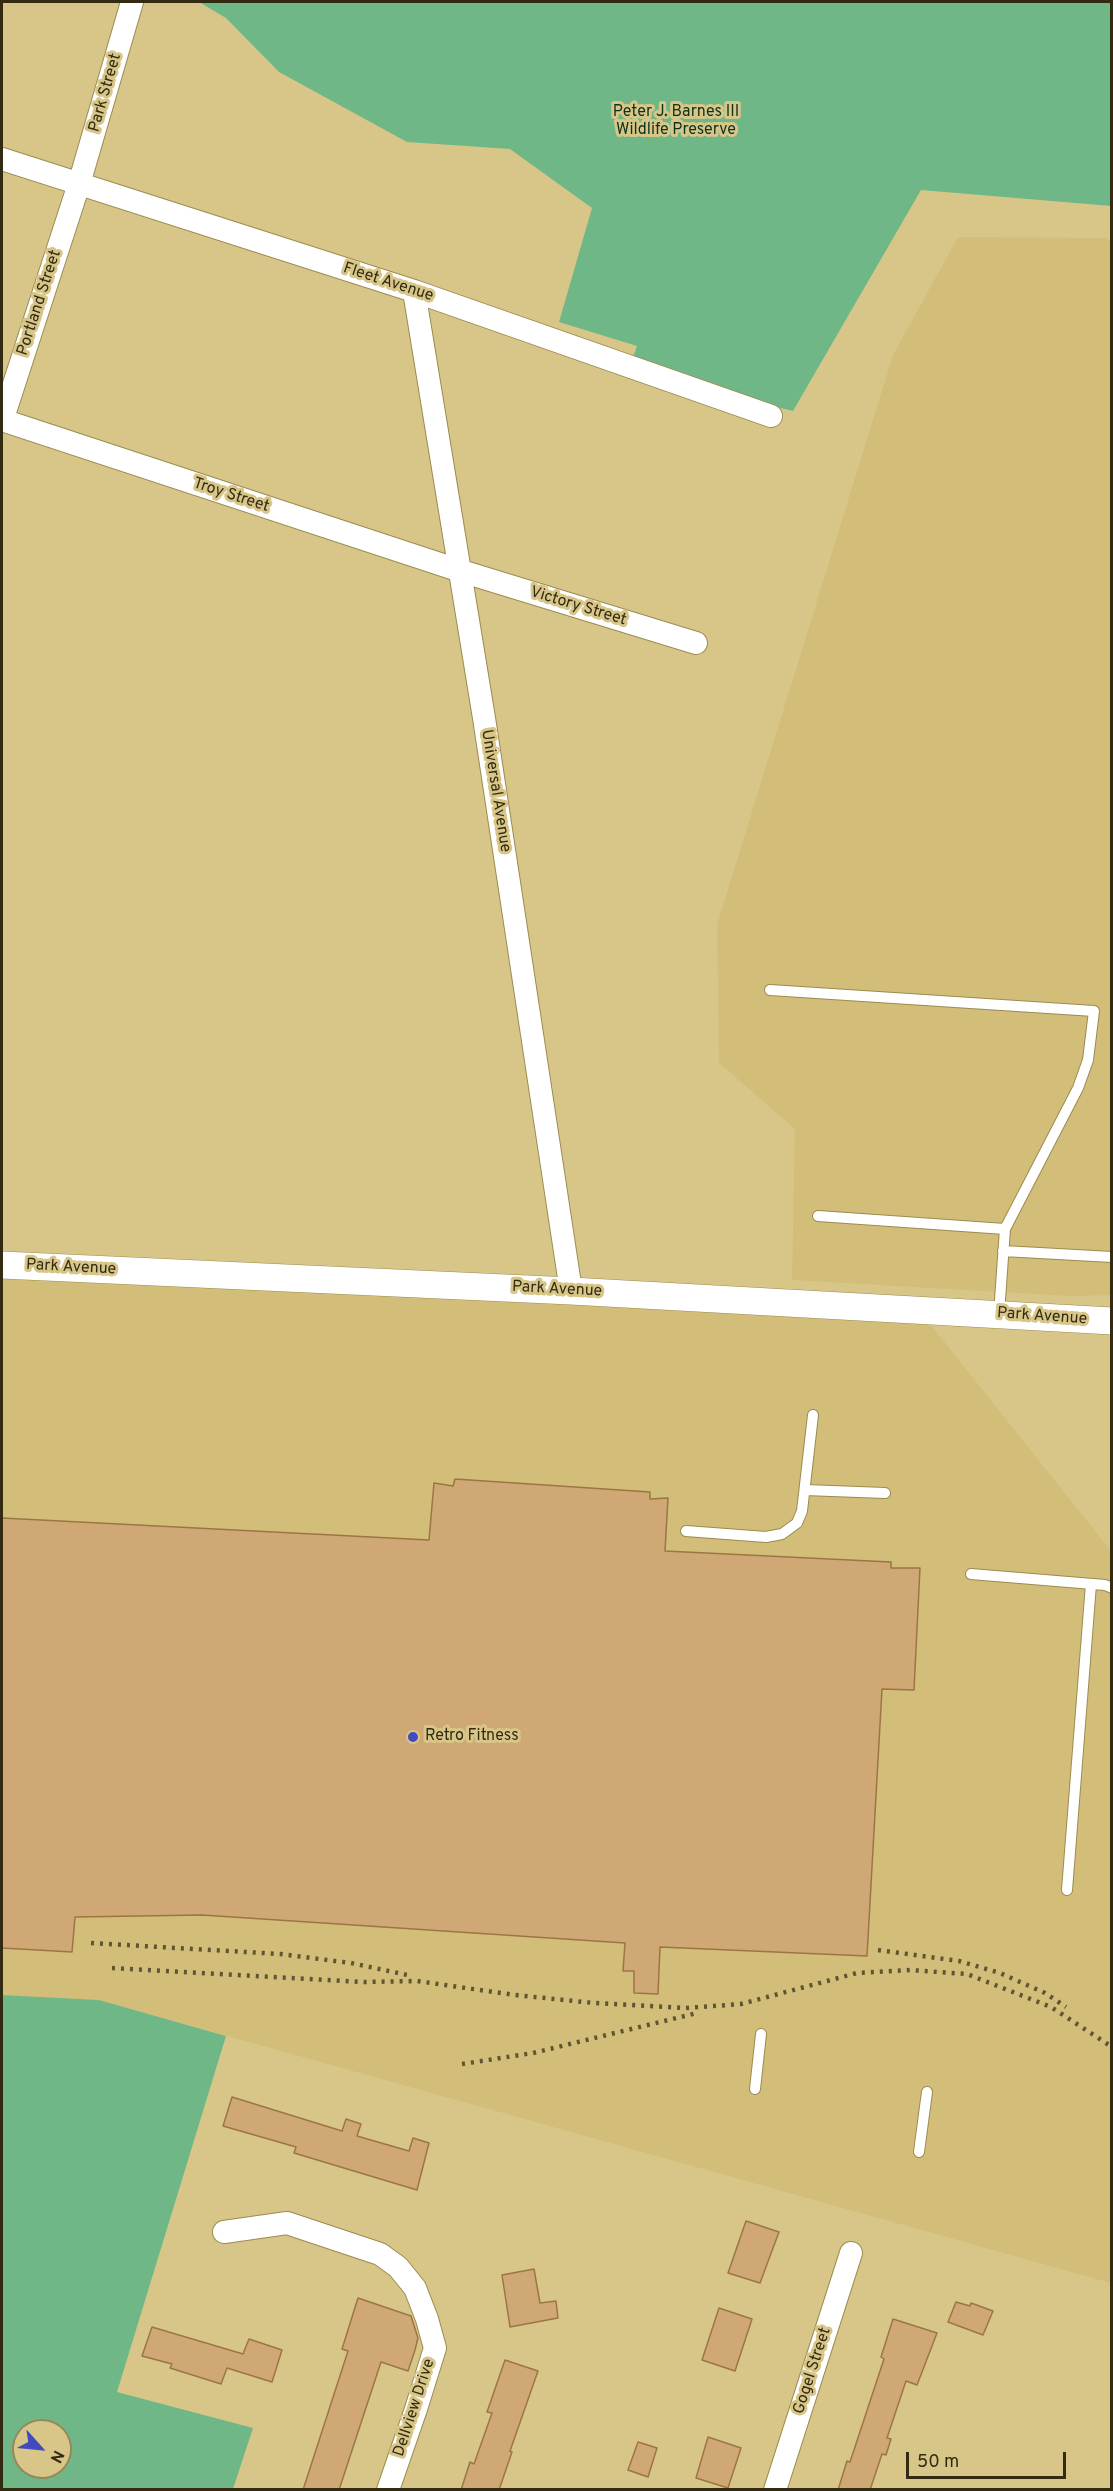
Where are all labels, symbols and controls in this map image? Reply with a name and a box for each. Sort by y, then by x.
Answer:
street label: Park Street [86,52,126,134]
park label: Peter J. Barnes III Wildlife Preserve [613,103,739,141]
street label: Portland Street [14,248,66,358]
street label: Fleet Avenue [340,259,436,307]
street label: Troy Street [191,475,271,517]
street label: Victory Street [528,583,628,631]
street label: Universal Avenue [476,728,514,854]
street label: Park Avenue [25,1256,117,1280]
street label: Park Avenue [511,1278,603,1302]
street label: Park Avenue [996,1304,1088,1330]
place label: Retro Fitness [425,1727,519,1747]
marker: Retro Fitness [406,1730,420,1744]
street label: Gogel Street [790,2325,836,2417]
street label: Dellview Drive [390,2357,440,2459]
north arrow [12,2419,72,2479]
scale bar [909,2440,1070,2478]
text: N [45,2447,68,2466]
text: 50 m [917,2451,959,2474]

